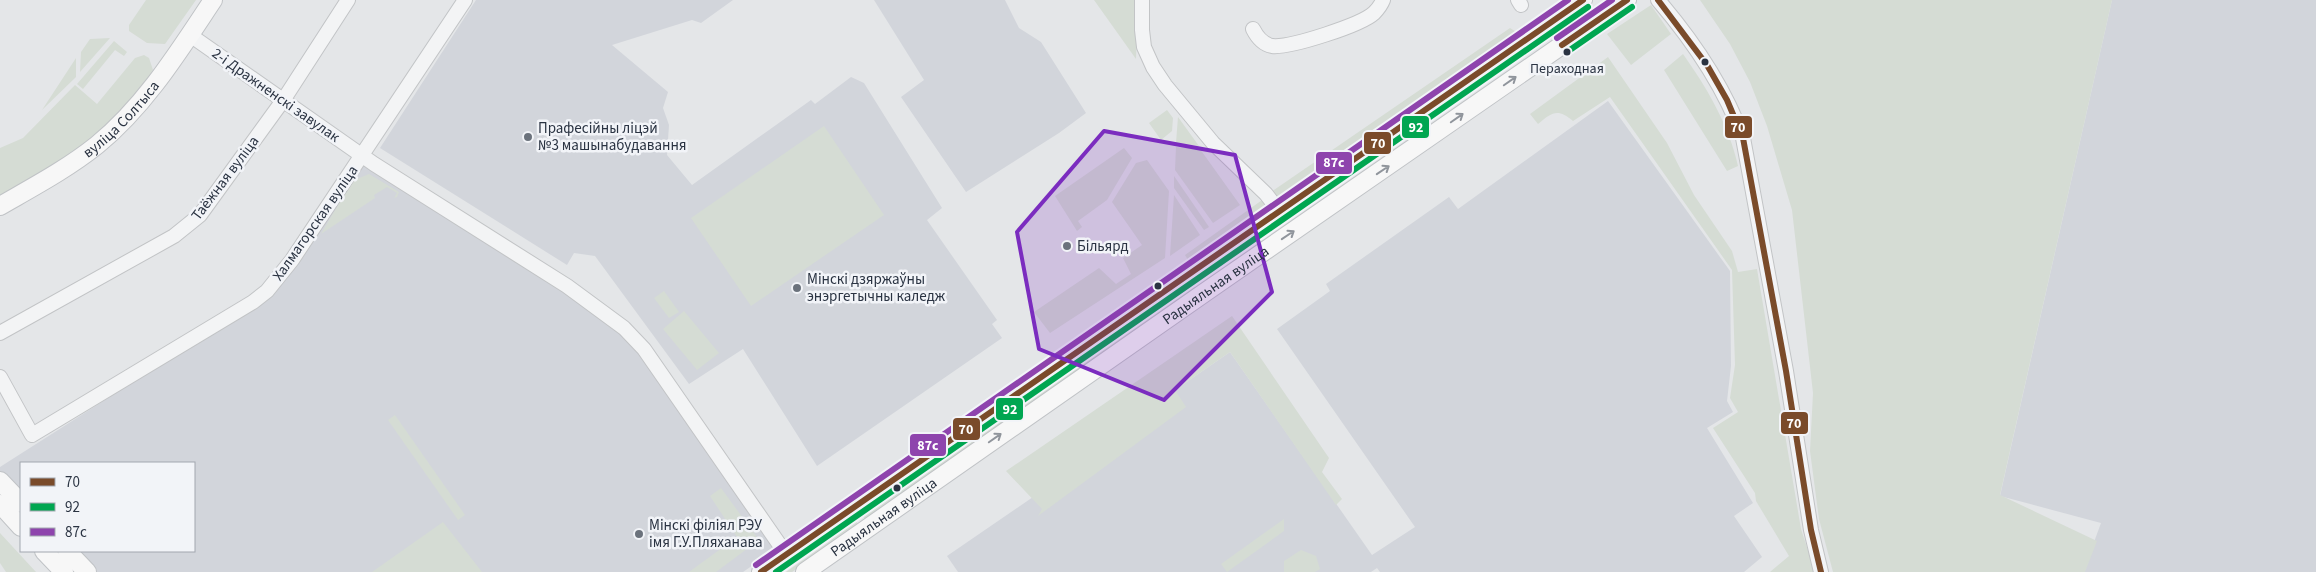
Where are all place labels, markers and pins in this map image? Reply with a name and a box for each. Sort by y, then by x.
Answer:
marker: Пераходная [1562,47,1572,57]
unlabelled marker [1700,57,1710,67]
place label: Пераходная [1530,59,1604,79]
place label: Прафесійны ліцэй №3 машынабудавання [538,118,687,156]
marker: Прафесійны ліцэй №3 машынабудавання [522,131,534,143]
place label: Більярд [1077,236,1129,257]
marker: Більярд [1061,240,1073,252]
place label: Мінскі дзяржаўны энэргетычны каледж [807,269,946,307]
unlabelled marker [1153,281,1163,291]
marker: Мінскі дзяржаўны энэргетычны каледж [791,282,803,294]
unlabelled marker [892,483,902,493]
place label: Мінскі філіял РЭУ імя Г.У.Пляханава [649,515,763,553]
marker: Мінскі філіял РЭУ імя Г.У.Пляханава [633,528,645,540]

